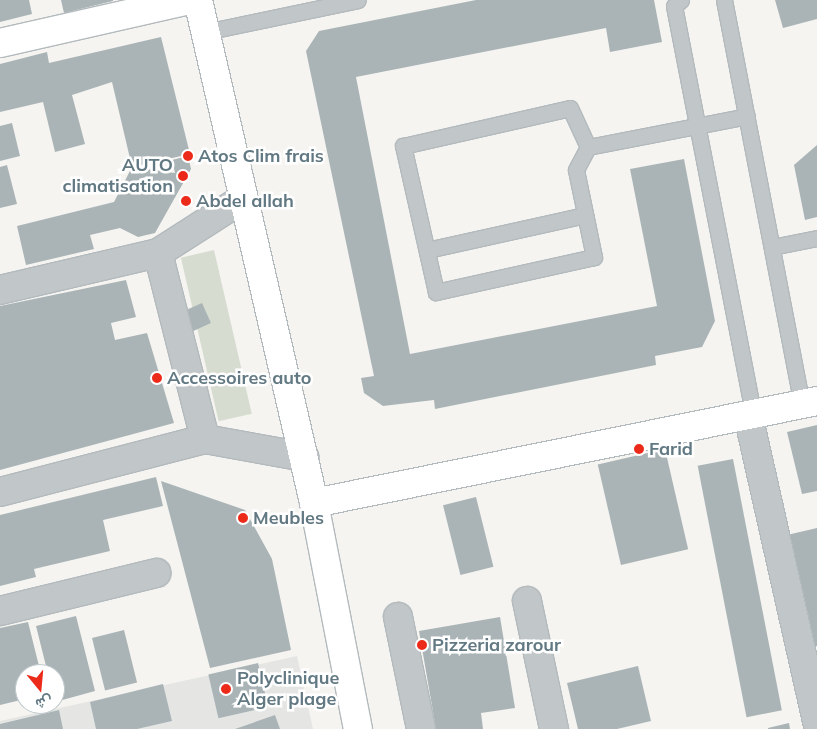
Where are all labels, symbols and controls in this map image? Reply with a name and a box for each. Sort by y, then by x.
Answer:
place label: Atos Clim frais [198,145,324,167]
marker: Atos Clim frais [182,150,194,162]
place label: AUTO climatisation [62,155,173,198]
marker: AUTO climatisation [177,170,189,182]
place label: Abdel allah [196,190,294,212]
marker: Abdel allah [180,195,192,207]
place label: Accessoires auto [167,367,311,389]
marker: Accessoires auto [151,372,163,384]
place label: Farid [649,438,693,460]
marker: Farid [633,443,645,455]
place label: Meubles [253,507,324,529]
marker: Meubles [237,512,249,524]
place label: Pizzeria zarour [432,634,561,656]
marker: Pizzeria zarour [416,639,428,651]
north arrow [15,664,65,714]
place label: Polyclinique Alger plage [237,668,339,711]
marker: Polyclinique Alger plage [219,682,233,696]
text: ش [33,691,55,713]

